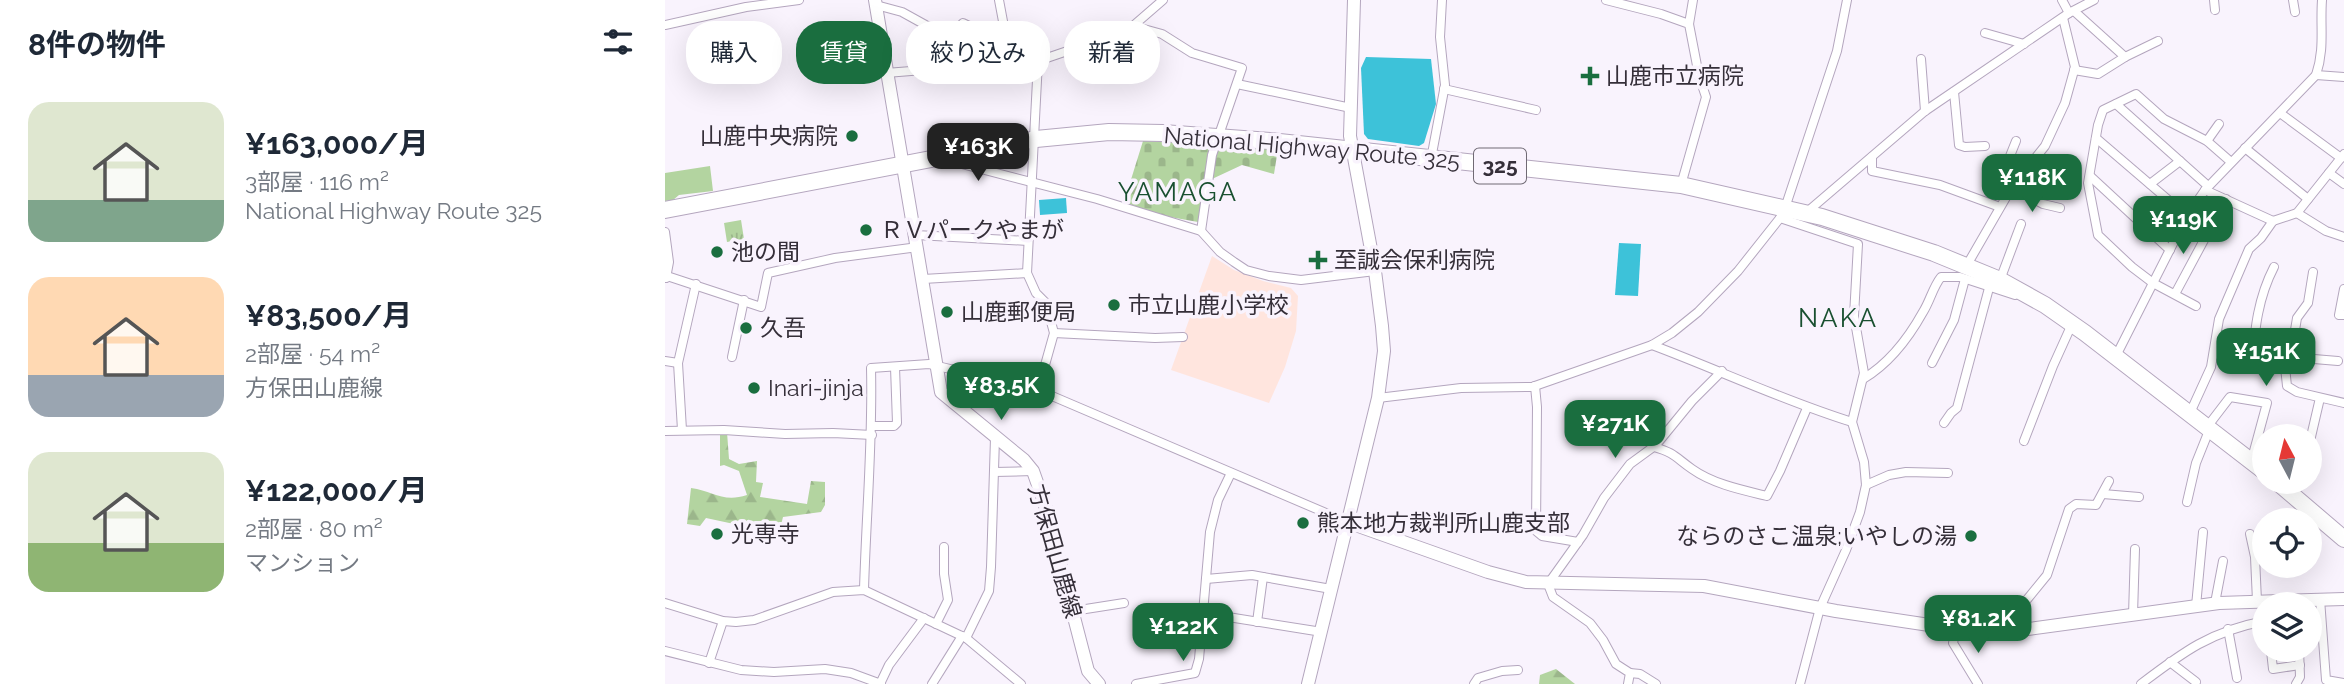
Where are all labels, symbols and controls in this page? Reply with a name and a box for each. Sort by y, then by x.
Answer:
chip: 購入 [686,21,782,84]
chip: 賃貸 [796,21,892,84]
chip: 絞り込み [906,21,1050,84]
chip: 新着 [1064,21,1160,84]
icon: filters [599,23,637,61]
text: 8件の物件 [28,27,166,62]
place label: 山鹿市立病院 [1606,62,1744,89]
marker: 山鹿市立病院 [1580,66,1600,86]
street label: National Highway Route 325 [1163,121,1461,174]
place label: 山鹿中央病院 [700,122,838,149]
pin: ¥163K [929,124,1027,183]
text: ¥163,000/月 [245,126,429,161]
marker: 山鹿中央病院 [844,128,860,144]
icon: home [84,130,168,214]
text: ¥163K [943,132,1013,159]
road number: 325 [1474,148,1526,184]
pin: ¥118K [1983,154,2081,214]
text: ¥118K [1998,163,2066,190]
text: 3部屋 · 116 m² [245,168,389,195]
district label: YAMAGA [1118,177,1238,207]
pin: ¥119K [2134,196,2232,256]
text: National Highway Route 325 [245,197,542,224]
text: ¥119K [2149,205,2217,232]
place label: ＲＶパークやまが [880,216,1064,243]
marker: ＲＶパークやまが [858,222,874,238]
place label: 池の間 [731,238,800,265]
marker: 池の間 [709,244,725,260]
place label: 至誠会保利病院 [1334,246,1495,273]
marker: 至誠会保利病院 [1308,250,1328,270]
place label: 市立山鹿小学校 [1128,291,1289,318]
marker: 市立山鹿小学校 [1106,297,1122,313]
text: ¥83,500/月 [245,298,412,333]
place label: 山鹿郵便局 [961,298,1076,325]
district label: NAKA [1798,303,1878,333]
marker: 山鹿郵便局 [939,304,955,320]
icon: home [84,305,168,389]
place label: 久吾 [760,314,806,341]
marker: 久吾 [738,320,754,336]
pin: ¥151K [2217,328,2315,388]
text: ¥151K [2232,337,2300,364]
text: 2部屋 · 54 m² [245,340,380,367]
pin: ¥83.5K [944,362,1058,422]
text: ¥83.5K [963,371,1039,398]
text: 方保田山鹿線 [245,374,383,401]
place label: Inari-jinja [768,374,864,401]
marker: Inari-jinja [746,380,762,396]
pin: ¥271K [1566,400,1664,460]
text: ¥271K [1580,409,1650,436]
north arrow [2252,424,2322,494]
map controls [2252,424,2322,662]
text: ¥122,000/月 [245,473,428,508]
icon: home [84,480,168,564]
street label: 方保田山鹿線 [1023,481,1087,621]
button: locate [2252,508,2322,578]
place label: 熊本地方裁判所山鹿支部 [1317,509,1570,536]
text: 2部屋 · 80 m² [245,515,383,542]
marker: 熊本地方裁判所山鹿支部 [1295,515,1311,531]
place label: 光専寺 [731,520,800,547]
place label: ならのさこ温泉;いやしの湯 [1676,522,1957,549]
marker: 光専寺 [709,526,725,542]
marker: ならのさこ温泉;いやしの湯 [1963,528,1979,544]
text: マンション [245,549,360,576]
button: layers [2252,592,2322,662]
pin: ¥81.2K [1921,596,2035,655]
pin: ¥122K [1134,604,1232,663]
text: ¥81.2K [1940,604,2016,631]
text: ¥122K [1148,612,1218,639]

